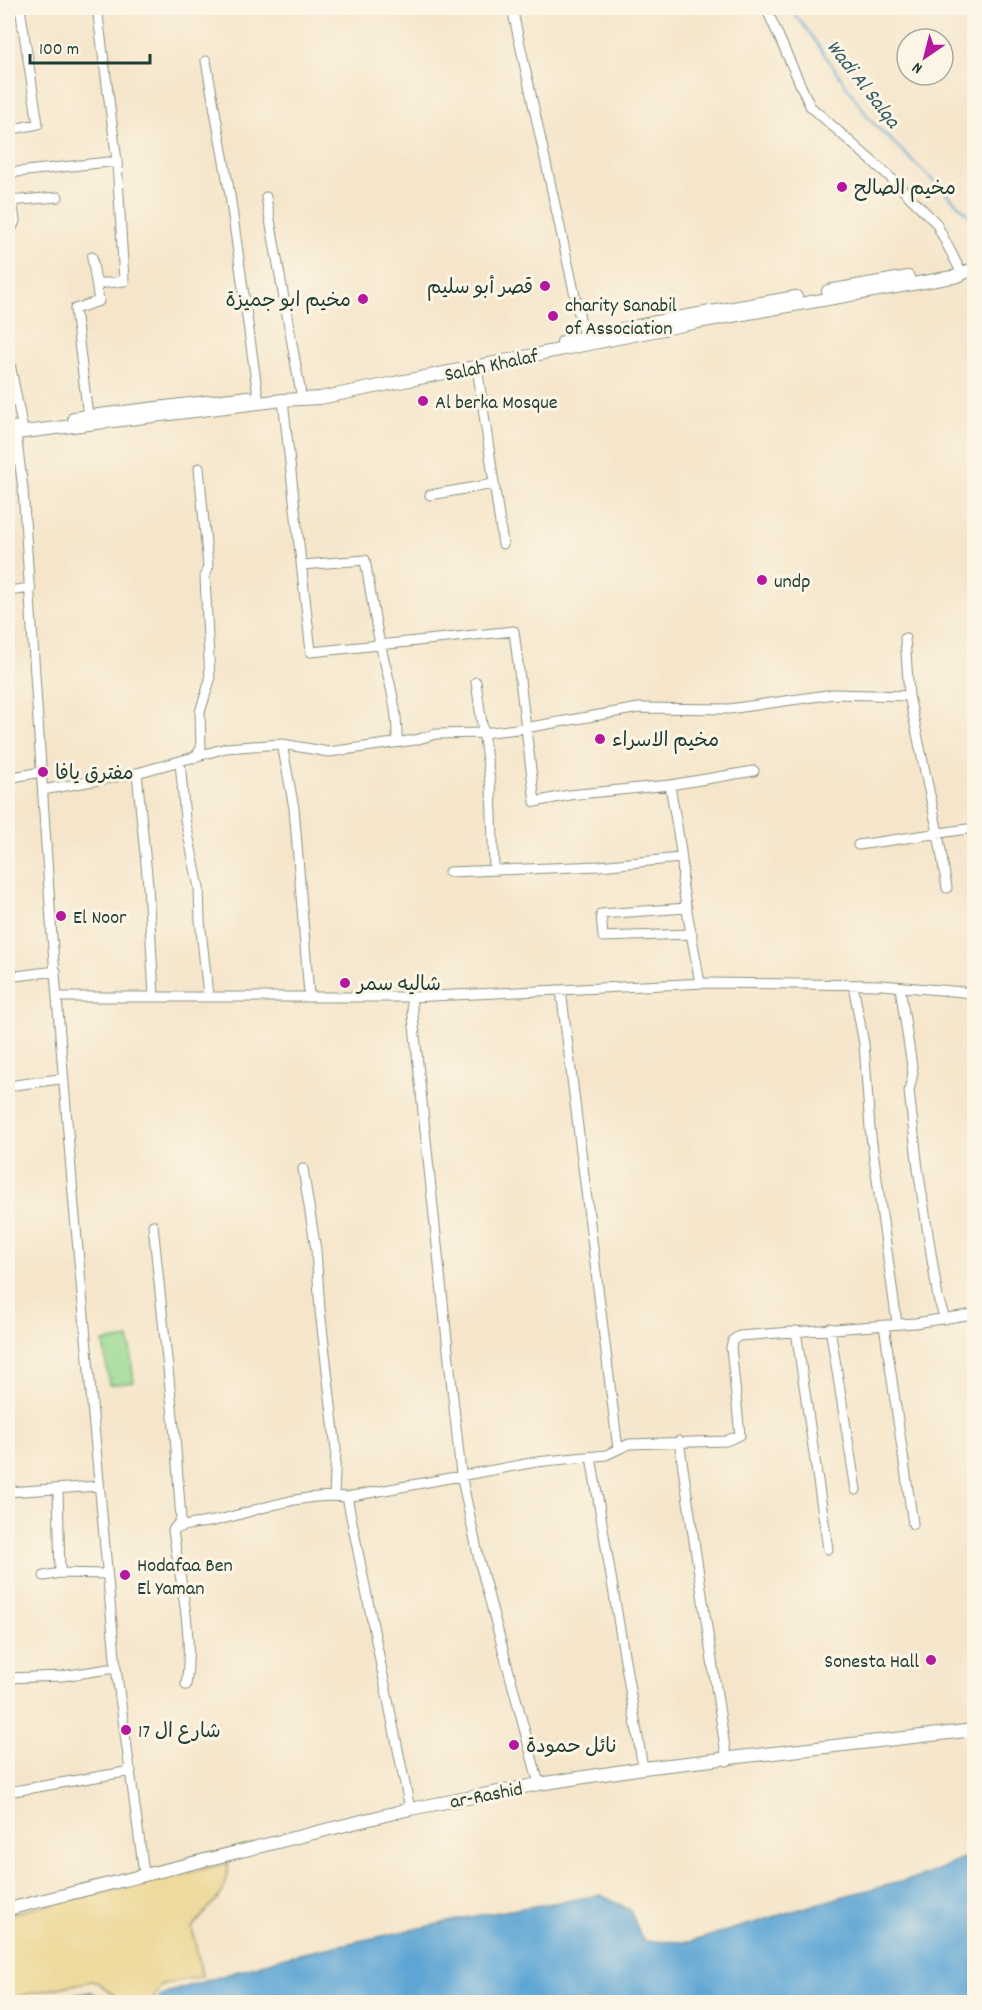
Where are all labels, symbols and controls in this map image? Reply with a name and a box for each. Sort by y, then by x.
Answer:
scale bar [30,27,150,65]
north arrow [895,27,955,87]
water label: Wadi Al Salqa [817,34,906,136]
text: 100 m [39,38,79,63]
text: N [908,55,928,79]
place label: مخيم الصالح [854,176,956,204]
marker: مخيم الصالح [835,180,849,194]
place label: قصر أبو سليم [427,275,533,303]
marker: قصر أبو سليم [538,279,552,293]
place label: مخيم ابو جميزة [225,288,351,316]
marker: مخيم ابو جميزة [356,292,370,306]
place label: charity Sanabil of Association [565,293,677,344]
marker: charity Sanabil of Association [546,309,560,323]
street label: Salah Khalaf [442,343,542,391]
place label: Al berka Mosque [435,390,558,418]
marker: Al berka Mosque [416,394,430,408]
place label: undp [774,569,810,597]
marker: undp [755,573,769,587]
place label: مخيم الاسراء [612,728,719,756]
marker: مخيم الاسراء [593,732,607,746]
place label: مفترق يافا [55,761,134,789]
marker: مفترق يافا [36,765,50,779]
place label: El Noor [73,905,127,933]
marker: El Noor [54,909,68,923]
place label: شاليه سمر [355,972,441,1000]
marker: شاليه سمر [338,976,352,990]
place label: Hodafaa Ben El Yaman [137,1553,233,1604]
marker: Hodafaa Ben El Yaman [118,1568,132,1582]
place label: Sonesta Hall [824,1649,919,1677]
marker: Sonesta Hall [924,1653,938,1667]
place label: شارع ال 17 [138,1719,221,1747]
marker: شارع ال 17 [119,1723,133,1737]
place label: نائل حمودة [526,1734,616,1762]
marker: نائل حمودة [507,1738,521,1752]
street label: ar-Rashid [448,1776,525,1818]

